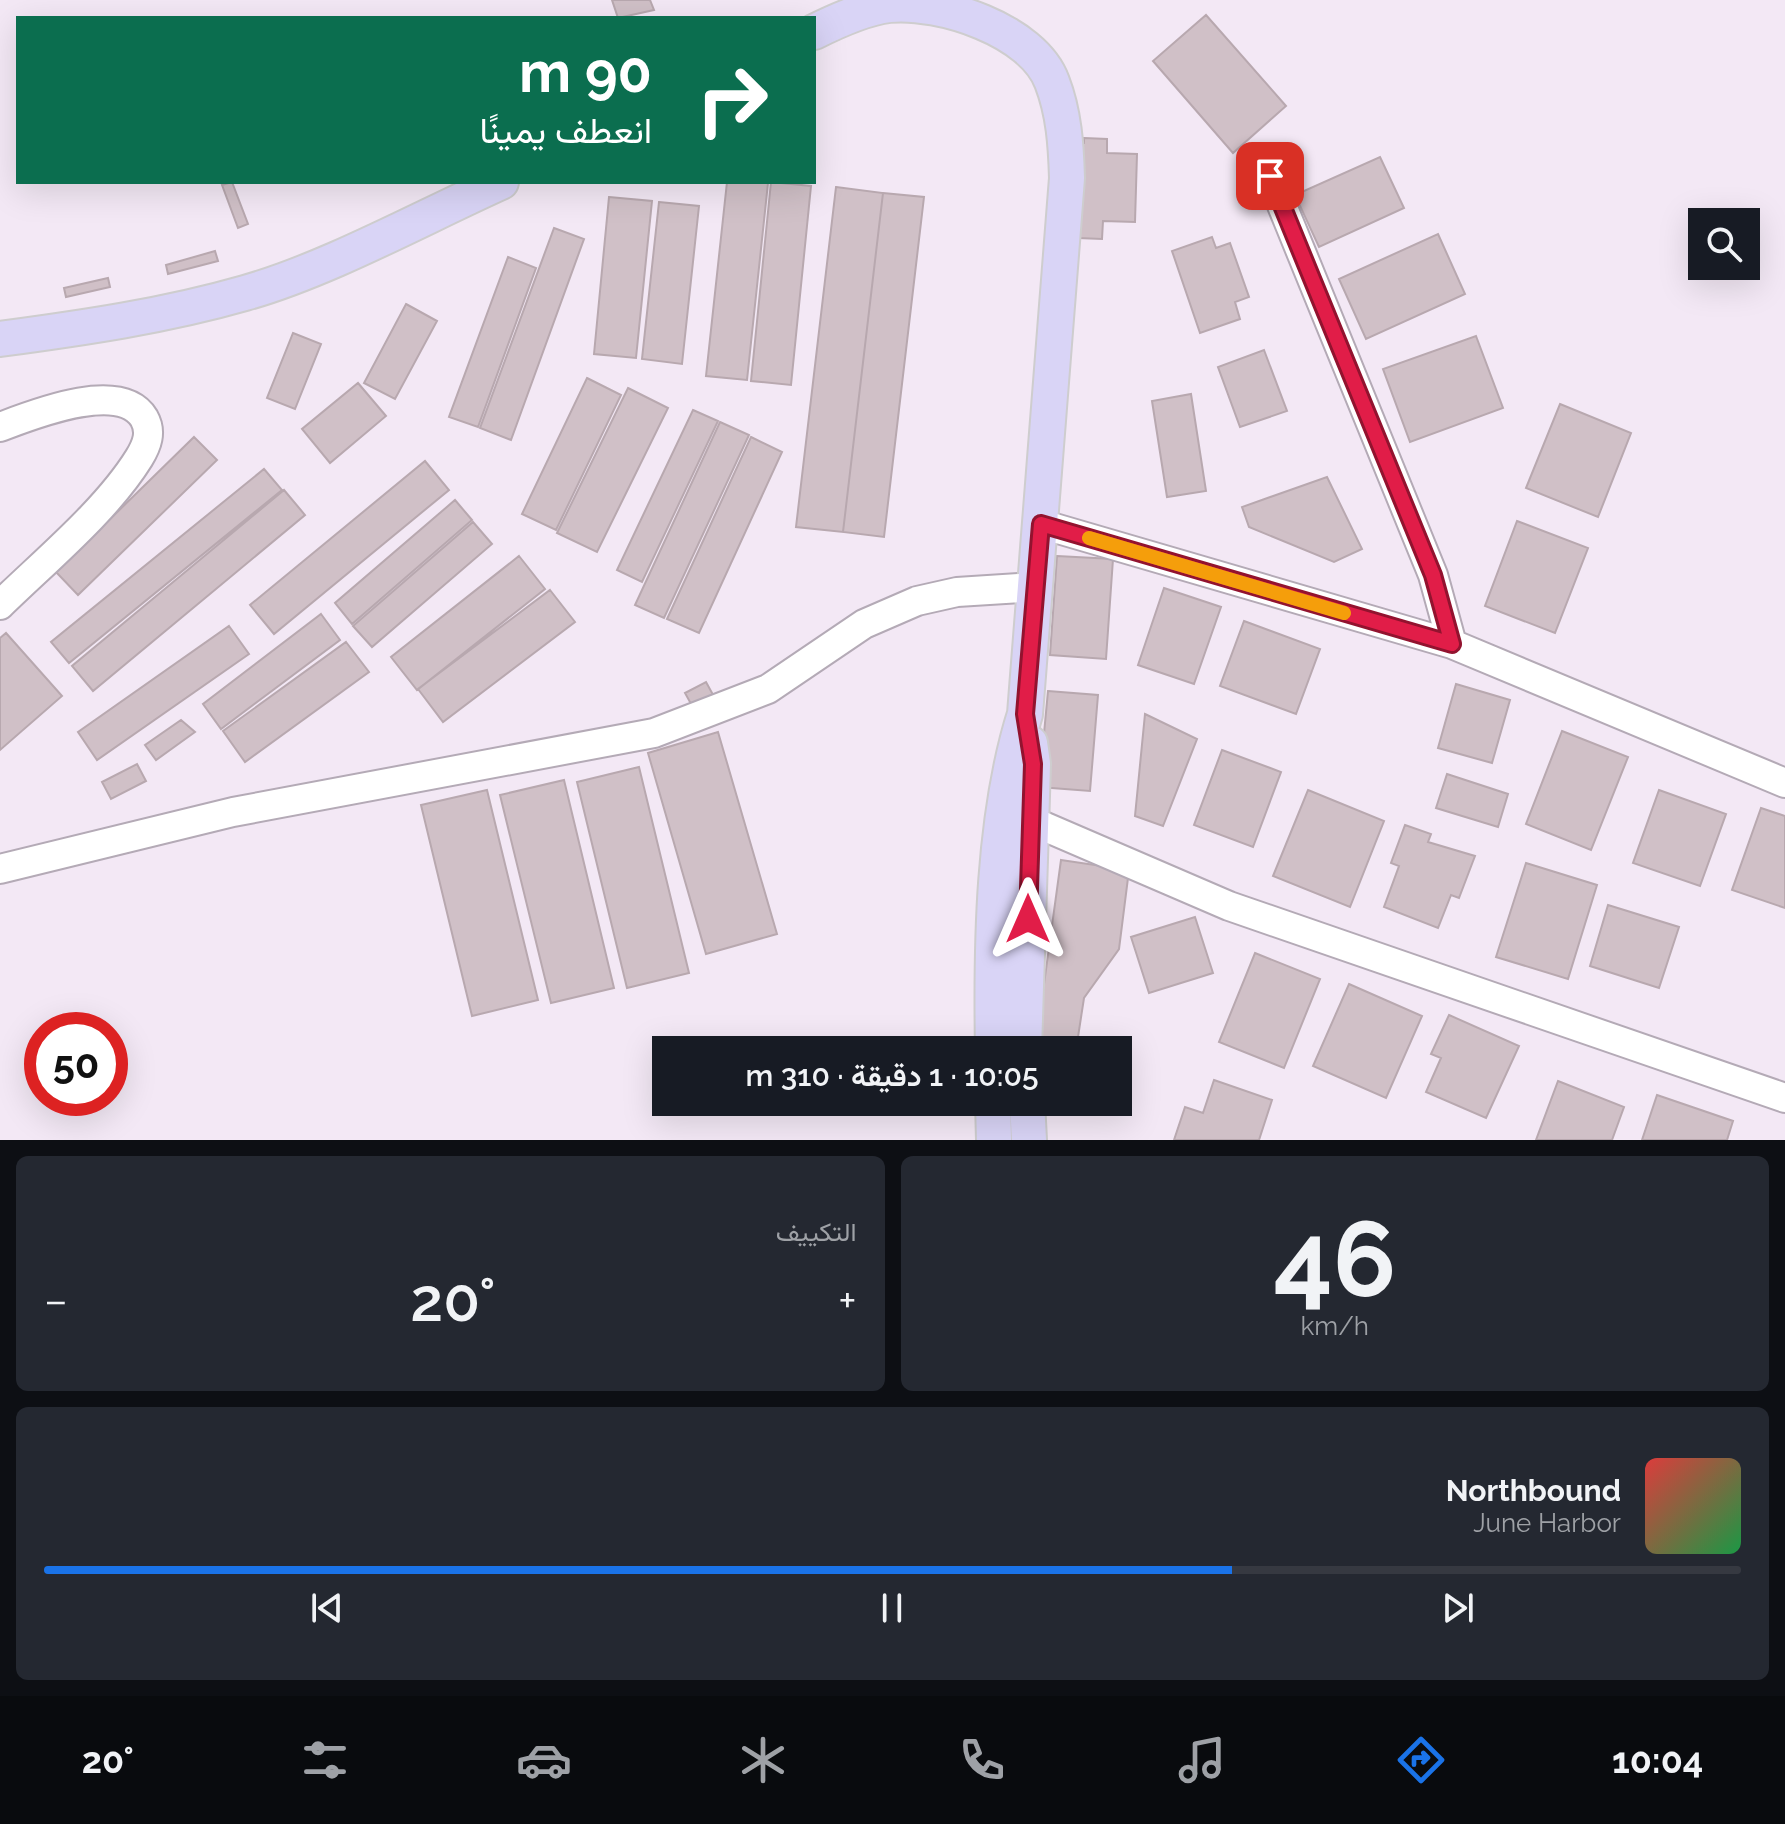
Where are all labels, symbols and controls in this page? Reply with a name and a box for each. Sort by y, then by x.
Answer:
text: 90 m [519,39,652,105]
icon: right [680,48,784,152]
text: انعطف يمينًا [479,109,652,151]
pin [1236,142,1304,210]
icon: arrive [1248,154,1292,198]
map controls [1688,208,1760,280]
button: search [1688,208,1760,280]
position arrow [986,877,1070,961]
speed limit sign: 50 [24,1012,128,1116]
text: 10:05 · 1 دقيقة · 310 m [746,1058,1038,1093]
text: 46 [1274,1198,1396,1320]
text: التكييف [776,1217,857,1247]
text: 20° [410,1265,496,1335]
text: − [44,1275,68,1326]
text: + [838,1275,856,1326]
text: km/h [1300,1311,1369,1341]
text: Northbound [1446,1473,1621,1508]
text: June Harbor [1473,1508,1621,1538]
icon: previous [305,1586,349,1630]
icon: pause [870,1586,914,1630]
icon: next [1436,1586,1480,1630]
icon: filters [297,1732,353,1788]
icon: car [516,1732,572,1788]
icon: climate [735,1732,791,1788]
icon: phone [954,1732,1010,1788]
icon: music [1174,1732,1230,1788]
icon: directions [1393,1732,1449,1788]
text: 20° [82,1739,134,1781]
text: 10:04 [1612,1739,1703,1781]

